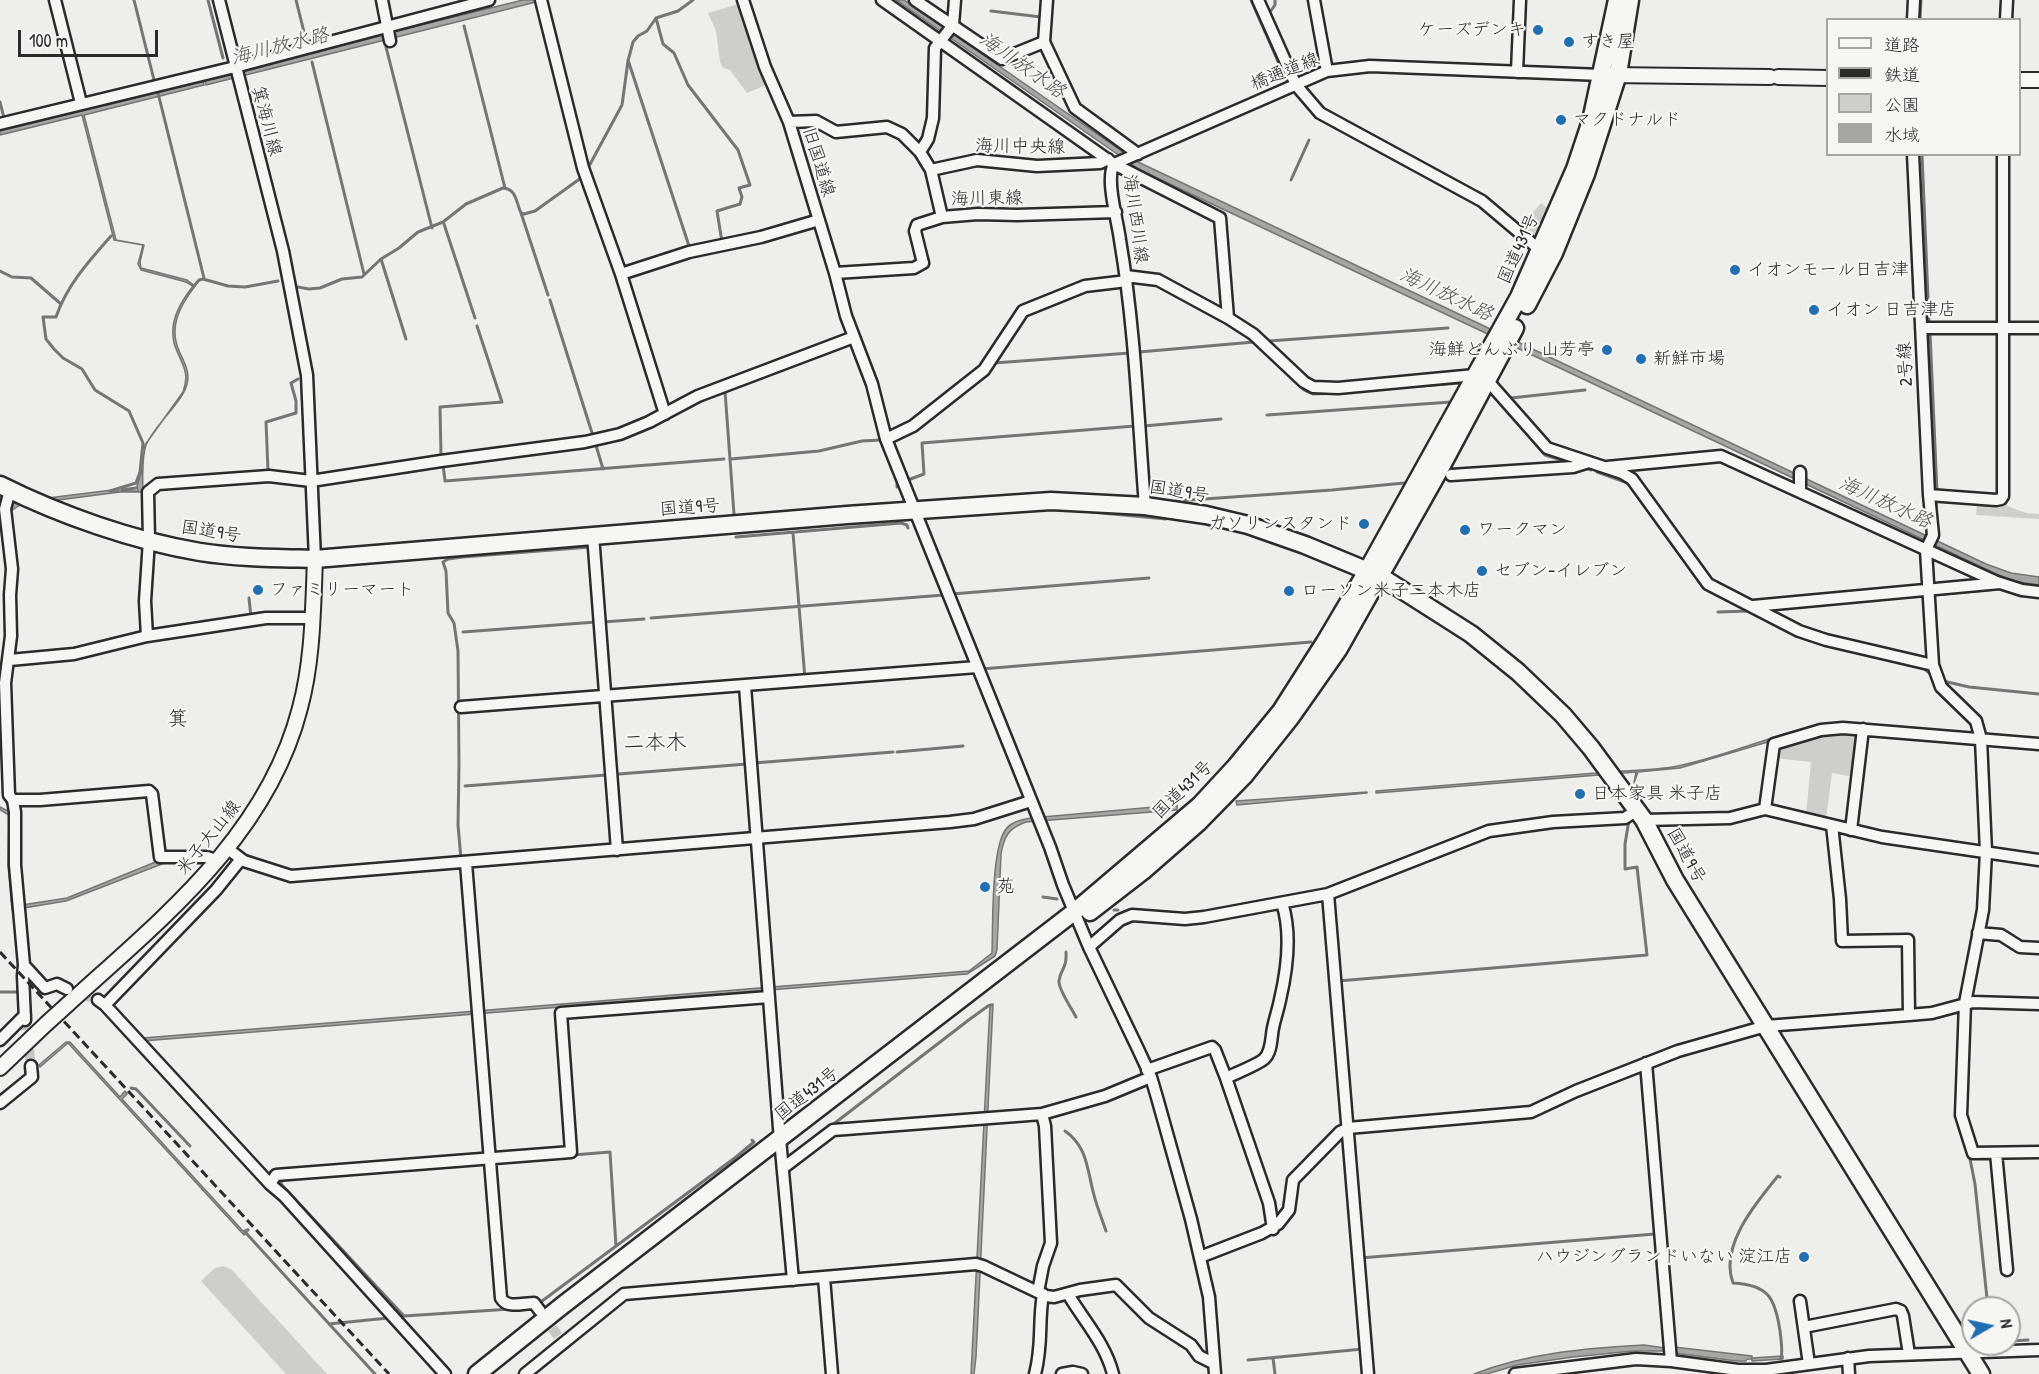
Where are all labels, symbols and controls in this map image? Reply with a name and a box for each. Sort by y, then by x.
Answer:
scale bar [21,18,160,56]
legend [1826,18,2021,156]
place label: ケーズデンキ [1418,19,1526,41]
water label: 海川放水路 [229,23,331,71]
marker: ケーズデンキ [1531,23,1545,37]
water label: 海川放水路 [974,27,1070,105]
text: 100 m [29,28,68,53]
place label: すき屋 [1581,31,1635,53]
text: 道路 [1884,32,1920,57]
marker: すき屋 [1562,35,1576,49]
street label: 橋通道線 [1248,49,1322,95]
text: 鉄道 [1884,62,1920,87]
street label: 箕海川線 [246,83,286,159]
text: 公園 [1884,92,1920,117]
place label: マクドナルド [1573,109,1681,131]
marker: マクドナルド [1554,113,1568,127]
text: 水域 [1884,122,1920,147]
street label: 旧国道線 [797,124,839,200]
street label: 海川中央線 [975,135,1065,159]
street label: 海川西川線 [1118,173,1152,265]
street label: 海川東線 [951,188,1023,210]
street label: 国道431号 [1494,210,1544,288]
place label: イオンモール日吉津 [1747,259,1909,281]
water label: 海川放水路 [1396,263,1496,327]
marker: イオンモール日吉津 [1728,263,1742,277]
place label: イオン 日吉津店 [1826,299,1956,321]
marker: イオン 日吉津店 [1807,303,1821,317]
place label: 海鮮どんぶり 山芳亭 [1429,339,1595,361]
street label: 2号線 [1894,341,1918,387]
marker: 海鮮どんぶり 山芳亭 [1600,343,1614,357]
place label: 新鮮市場 [1653,348,1725,370]
marker: 新鮮市場 [1634,352,1648,366]
water label: 海川放水路 [1834,472,1936,534]
street label: 国道9号 [1147,477,1211,507]
street label: 国道9号 [659,495,721,521]
place label: ガソリンスタンド [1208,513,1352,535]
street label: 国道9号 [179,517,243,547]
marker: ガソリンスタンド [1357,517,1371,531]
place label: ワークマン [1477,519,1567,541]
marker: ワークマン [1458,523,1472,537]
place label: セブン-イレブン [1494,560,1627,582]
marker: セブン-イレブン [1475,564,1489,578]
place label: ファミリーマート [270,579,414,601]
place label: ローソン米子二本木店 [1301,580,1481,602]
marker: ファミリーマート [251,583,265,597]
marker: ローソン米子二本木店 [1282,584,1296,598]
district label: 箕 [168,708,188,732]
district label: 二本木 [624,730,686,756]
street label: 国道431号 [1148,756,1218,824]
place label: 日本家具 米子店 [1592,783,1722,805]
marker: 日本家具 米子店 [1573,787,1587,801]
street label: 米子大山線 [172,796,246,880]
street label: 国道9号 [1662,824,1710,888]
place label: 苑 [997,876,1015,898]
marker: 苑 [978,880,992,894]
street label: 国道431号 [771,1062,843,1126]
place label: ハウジングランドいない 淀江店 [1536,1246,1792,1268]
marker: ハウジングランドいない 淀江店 [1797,1250,1811,1264]
north arrow [1961,1296,2021,1356]
text: N [1995,1318,2018,1329]

